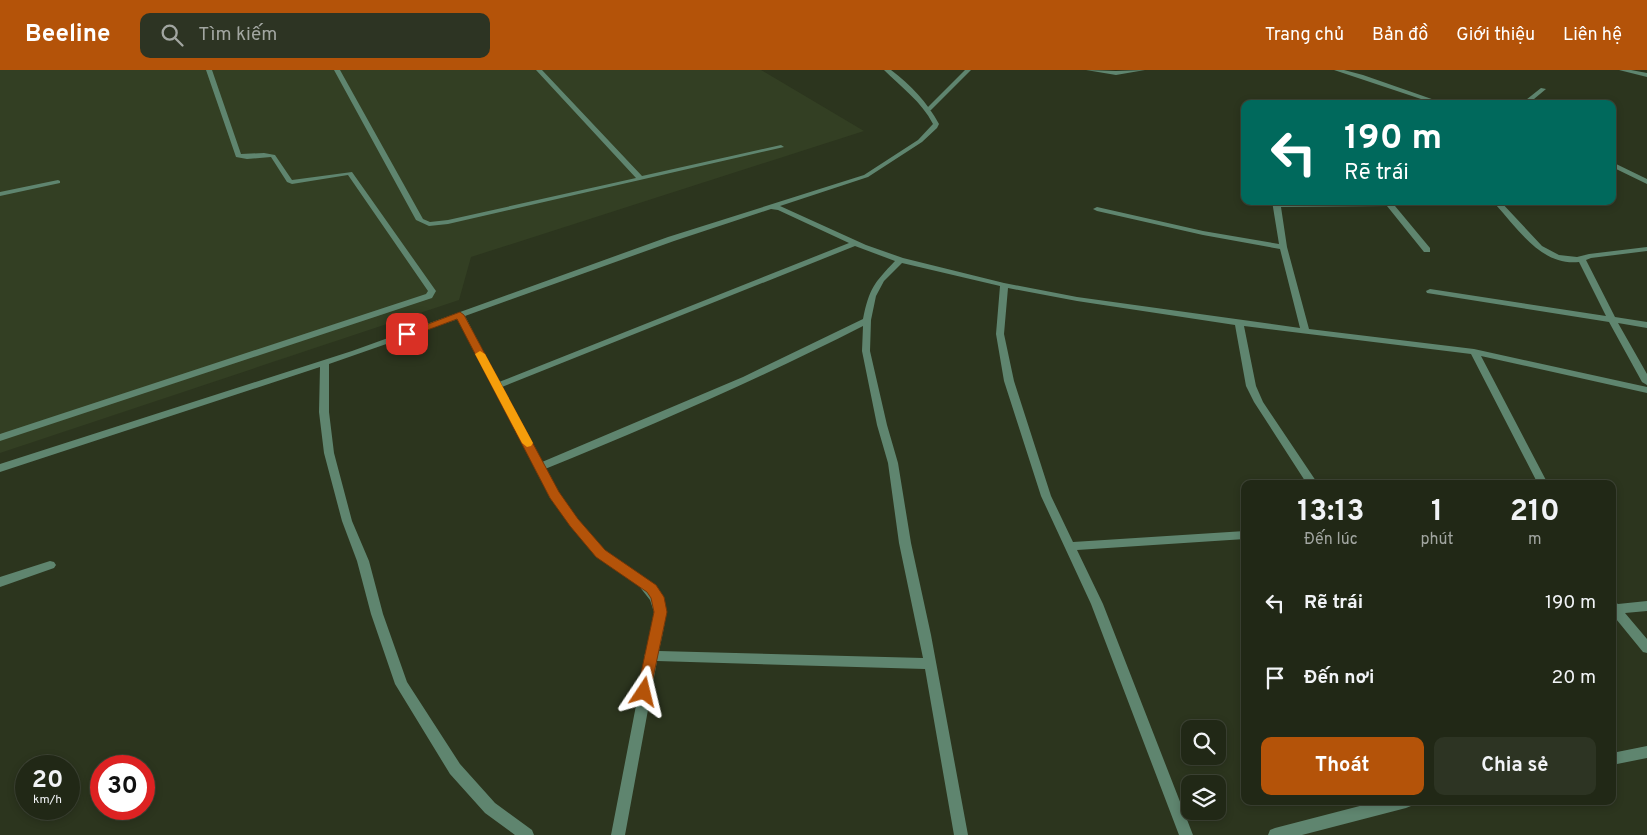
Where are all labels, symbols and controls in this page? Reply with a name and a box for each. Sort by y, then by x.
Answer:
search box [140,13,490,58]
text: Beeline [25,20,110,50]
icon: search [158,21,186,49]
text: Tìm kiếm [198,23,277,47]
text: Trang chủ [1265,24,1344,47]
text: Bản đồ [1372,24,1428,47]
text: Giới thiệu [1456,24,1535,47]
text: Liên hệ [1563,24,1622,47]
text: 190 m [1344,117,1442,161]
icon: left [1261,120,1326,185]
text: Rẽ trái [1344,160,1409,187]
pin [386,313,428,355]
icon: arrive [393,320,421,348]
text: 13:13 [1297,494,1364,531]
text: 1 [1431,494,1443,531]
text: 210 [1510,494,1560,531]
text: Đến lúc [1304,530,1358,550]
text: phút [1421,530,1454,550]
text: m [1528,530,1542,550]
icon: left [1261,589,1289,617]
text: Rẽ trái [1304,591,1363,615]
text: 190 m [1545,591,1596,615]
icon: arrive [1261,664,1289,692]
position arrow [617,665,669,717]
text: Đến nơi [1304,666,1374,690]
text: 20 m [1552,666,1596,690]
map controls [1181,720,1226,820]
button: search [1181,720,1226,765]
button: Thoát [1261,737,1424,795]
button: Chia sẻ [1434,737,1596,795]
speed limit sign: 30 [90,755,155,820]
text: 20 [32,765,63,797]
button: layers [1181,775,1226,820]
text: km/h [33,792,62,808]

